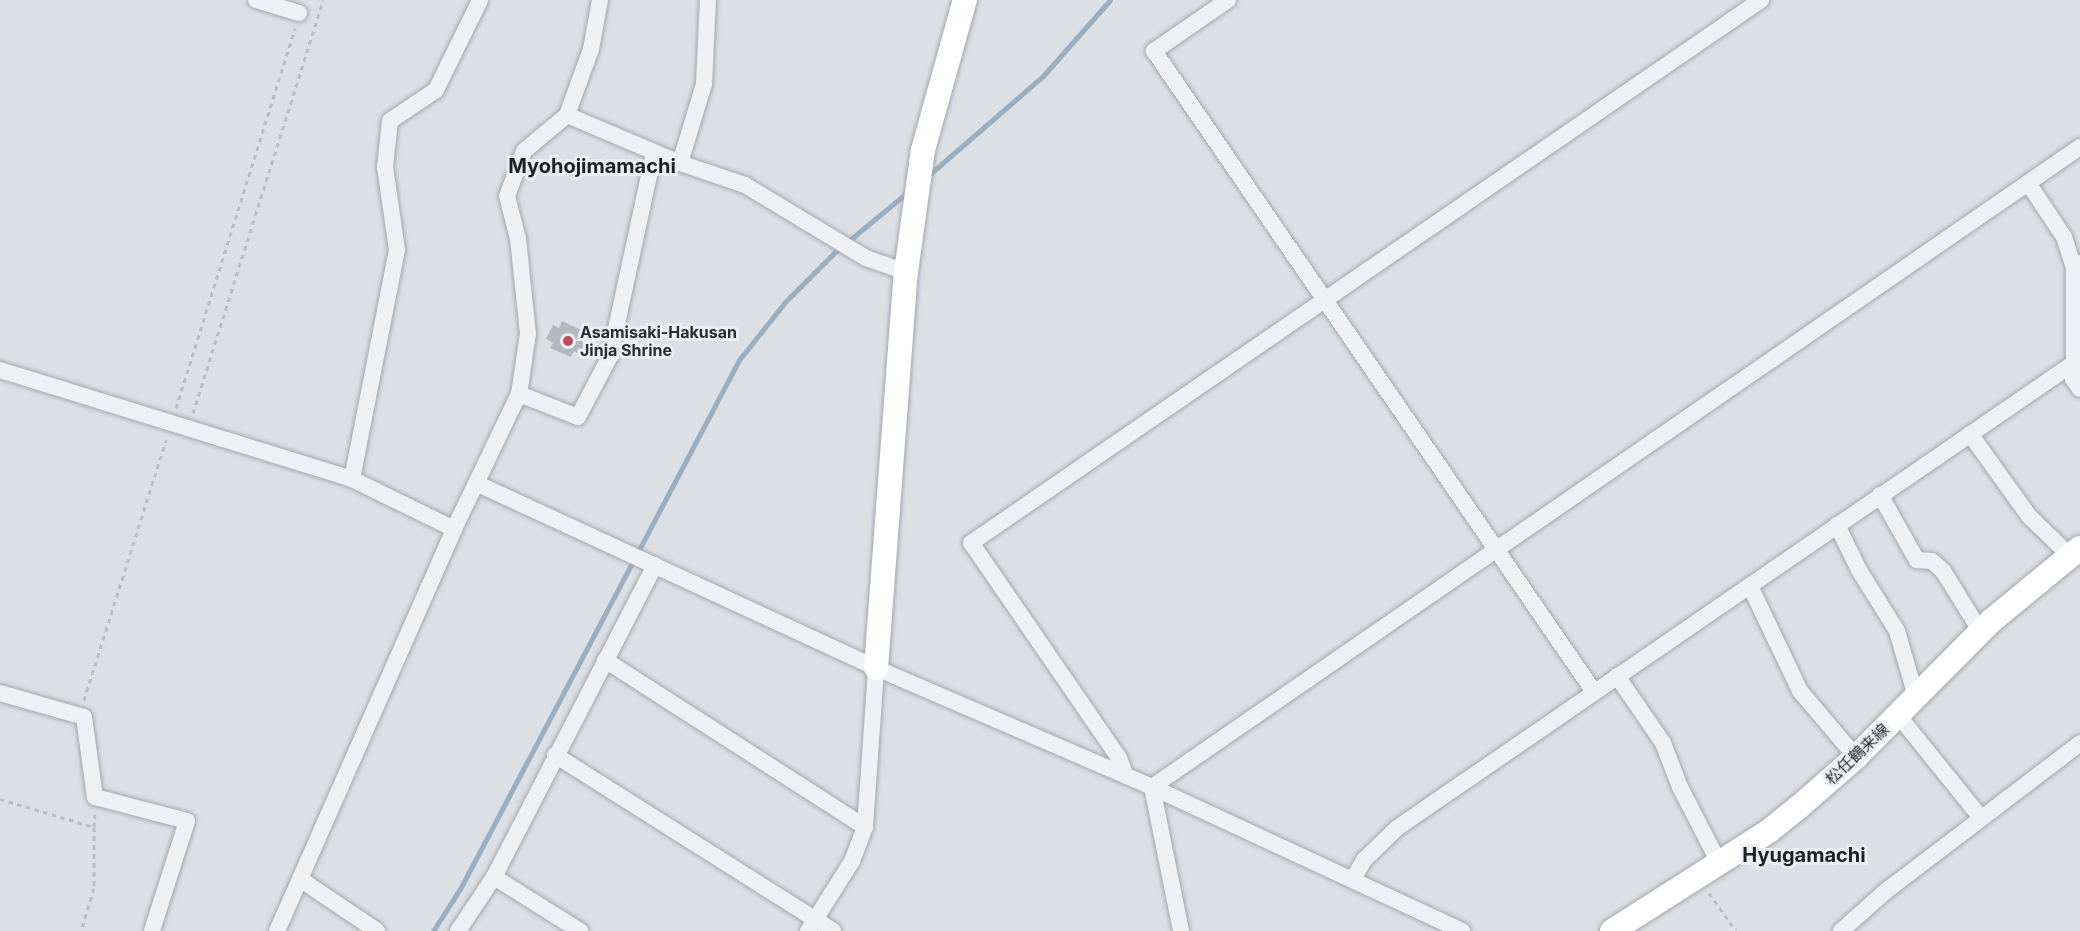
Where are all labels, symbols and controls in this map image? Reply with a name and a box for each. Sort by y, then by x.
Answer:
district label: Myohojimamachi [508,154,676,178]
place label: Asamisaki-Hakusan Jinja Shrine [580,322,737,360]
marker: Asamisaki-Hakusan Jinja Shrine [561,334,575,348]
street label: 松任鶴来線 [1821,720,1893,788]
district label: Hyugamachi [1742,843,1866,867]

